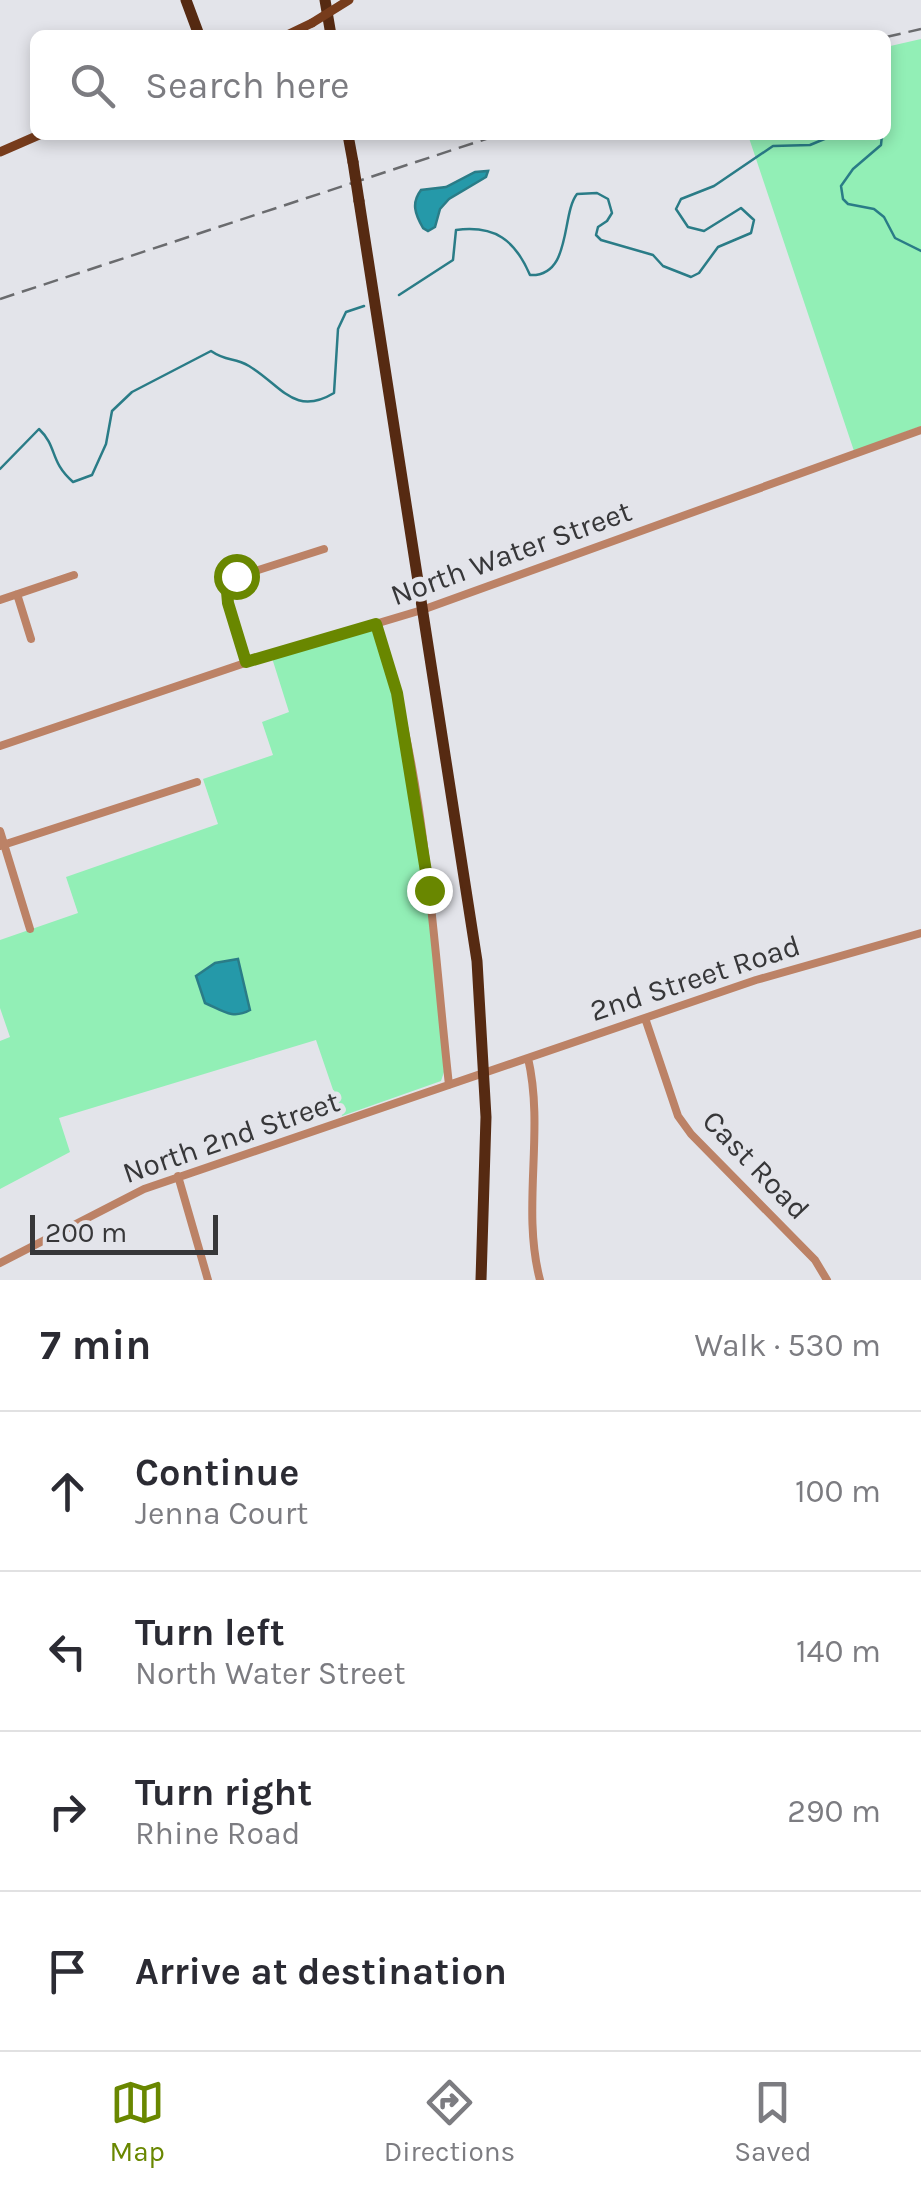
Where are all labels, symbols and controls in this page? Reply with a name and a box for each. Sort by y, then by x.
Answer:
search box [30,30,891,140]
icon: search [65,58,120,113]
text: Search here [145,63,349,108]
street label: North Water Street [386,493,636,613]
route start [214,554,260,600]
route end [407,868,453,914]
street label: 2nd Street Road [585,927,805,1029]
street label: North 2nd Street [118,1083,344,1191]
street label: Cast Road [695,1103,817,1227]
scale bar [30,1210,218,1254]
text: 200 m [45,1216,127,1249]
text: 7 min [40,1320,151,1370]
text: Walk · 530 m [694,1327,881,1364]
text: Continue [135,1450,299,1495]
icon: ahead [40,1464,95,1519]
text: 100 m [795,1473,881,1510]
text: Jenna Court [135,1495,308,1532]
text: Turn left [135,1610,285,1655]
icon: left [40,1624,95,1679]
text: 140 m [796,1633,881,1670]
text: North Water Street [135,1655,406,1692]
text: Turn right [135,1770,312,1815]
icon: right [40,1784,95,1839]
text: 290 m [787,1793,881,1830]
text: Rhine Road [135,1815,300,1852]
icon: arrive [40,1944,95,1999]
text: Arrive at destination [135,1949,507,1994]
tab: Map [109,2075,165,2168]
tab: Directions [384,2075,515,2168]
tab: Saved [734,2075,812,2168]

